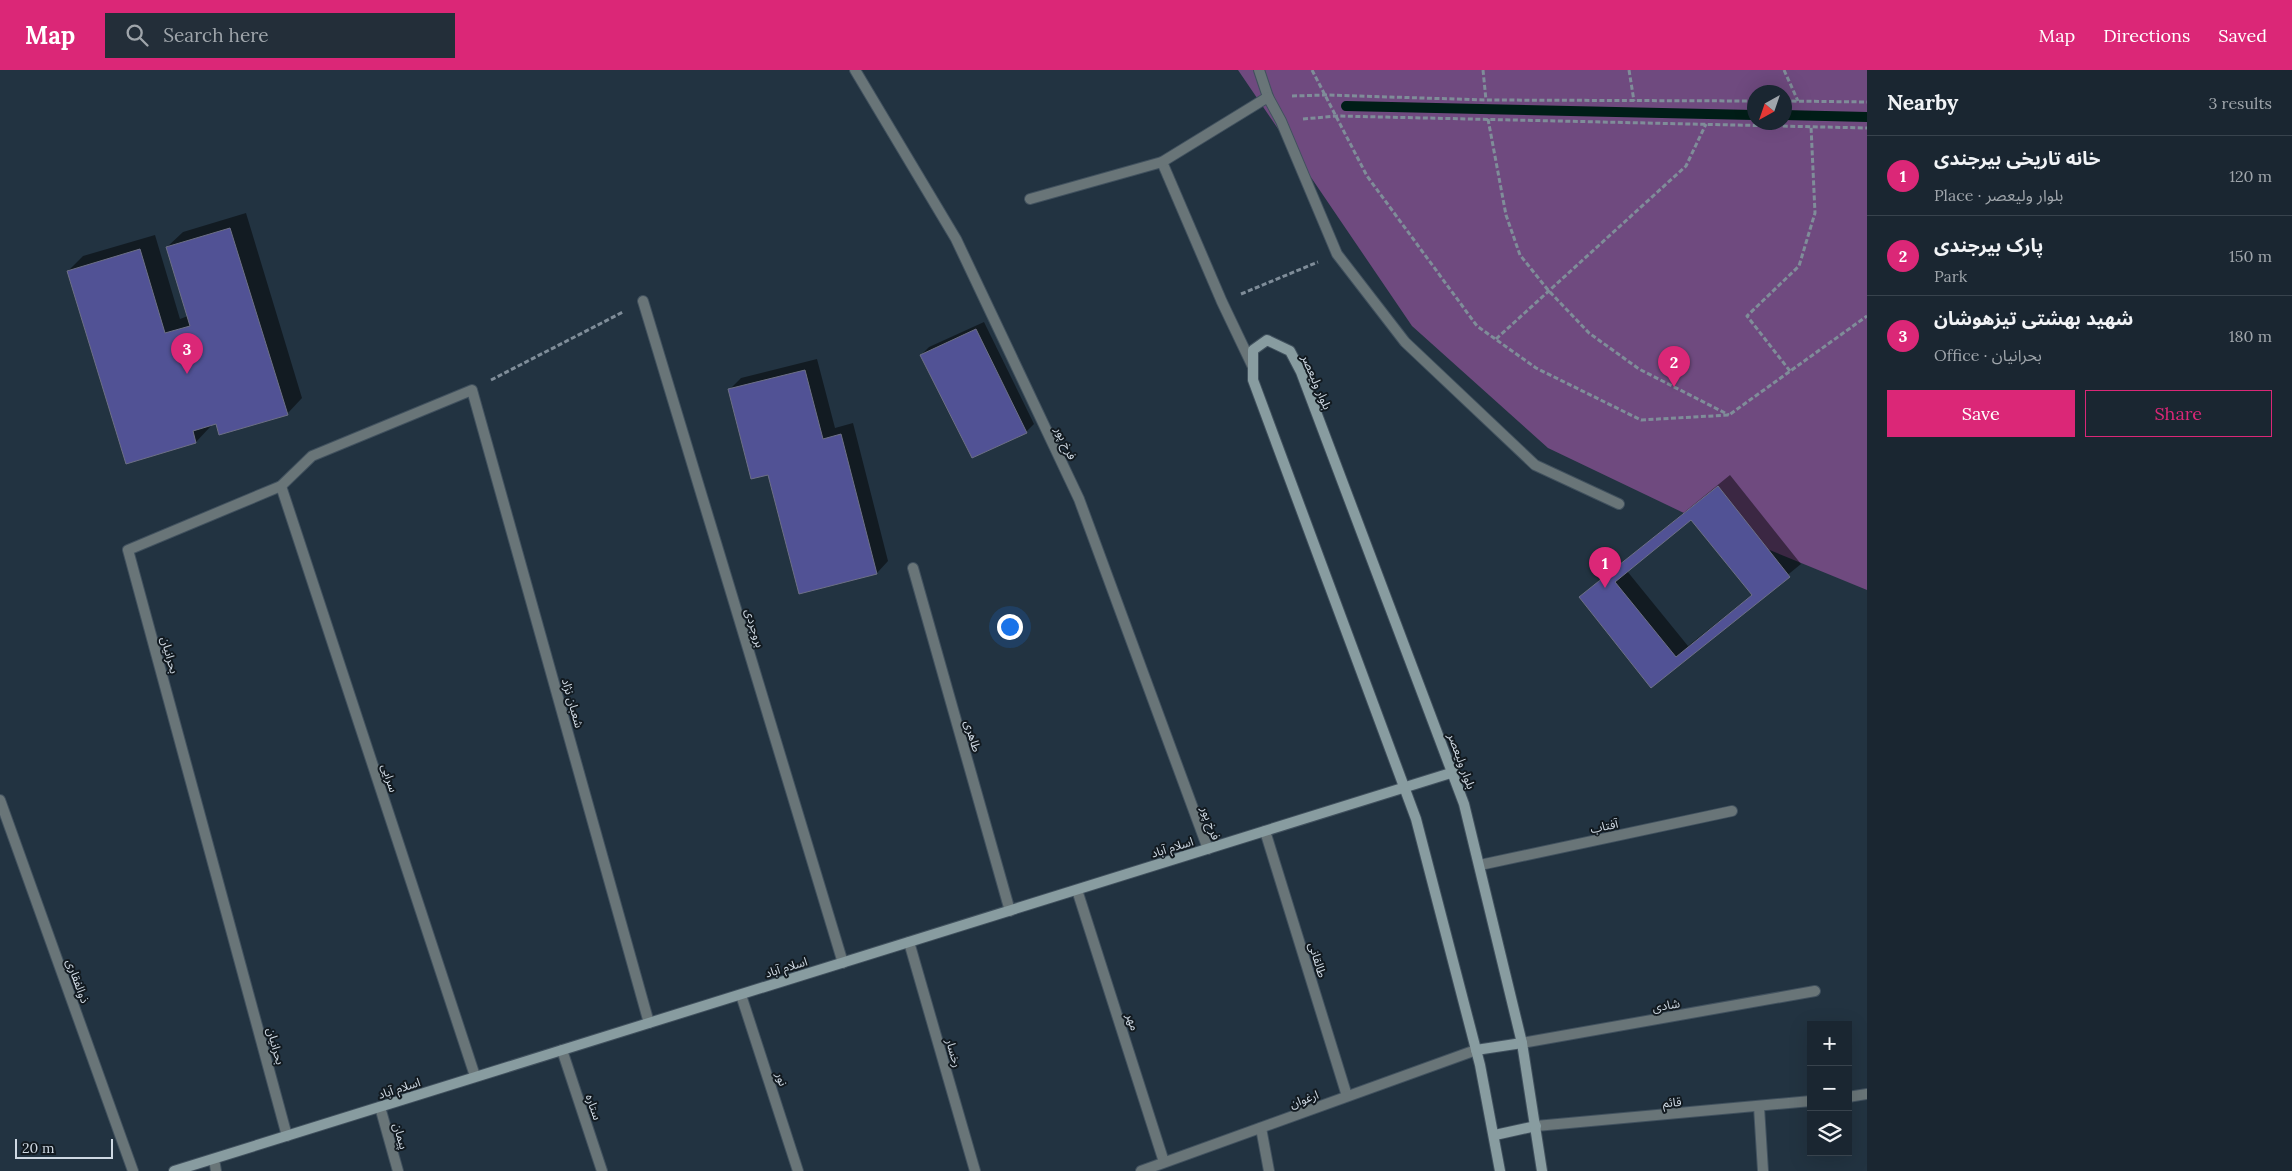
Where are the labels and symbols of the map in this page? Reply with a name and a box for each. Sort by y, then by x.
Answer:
north arrow [1747,85,1792,130]
pin: 3 [171,333,203,374]
pin: 2 [1658,346,1690,387]
street label: بلوار ولیعصر [1298,351,1335,412]
street label: فرخ پور [1050,423,1080,463]
pin: 1 [1589,547,1621,588]
street label: بروجردی [742,607,768,649]
your location [997,614,1023,640]
street label: بحرانیان [158,635,182,675]
street label: شعبان نژاد [559,676,587,730]
street label: طاهری [961,718,985,754]
street label: بلوار ولیعصر [1445,730,1479,791]
street label: سرایی [378,762,402,794]
street label: فرخ پور [1196,803,1224,843]
street label: آفتاب [1589,816,1620,837]
street label: اسلام آباد [1149,833,1196,862]
street label: طالقانی [1306,940,1330,980]
street label: اسلام آباد [763,953,810,982]
street label: ذوالفقاری [63,957,93,1005]
street label: شادی [1651,995,1681,1015]
street label: مهر [1123,1011,1143,1032]
street label: بحرانیان [264,1026,288,1066]
street label: رخسار [943,1036,965,1069]
street label: نور [773,1069,791,1088]
street label: اسلام آباد [376,1074,423,1104]
street label: ارغوان [1287,1087,1321,1111]
street label: ستاره [583,1092,605,1122]
street label: قائم [1662,1094,1682,1112]
street label: پیمان [389,1121,412,1151]
scale bar [15,1136,112,1159]

